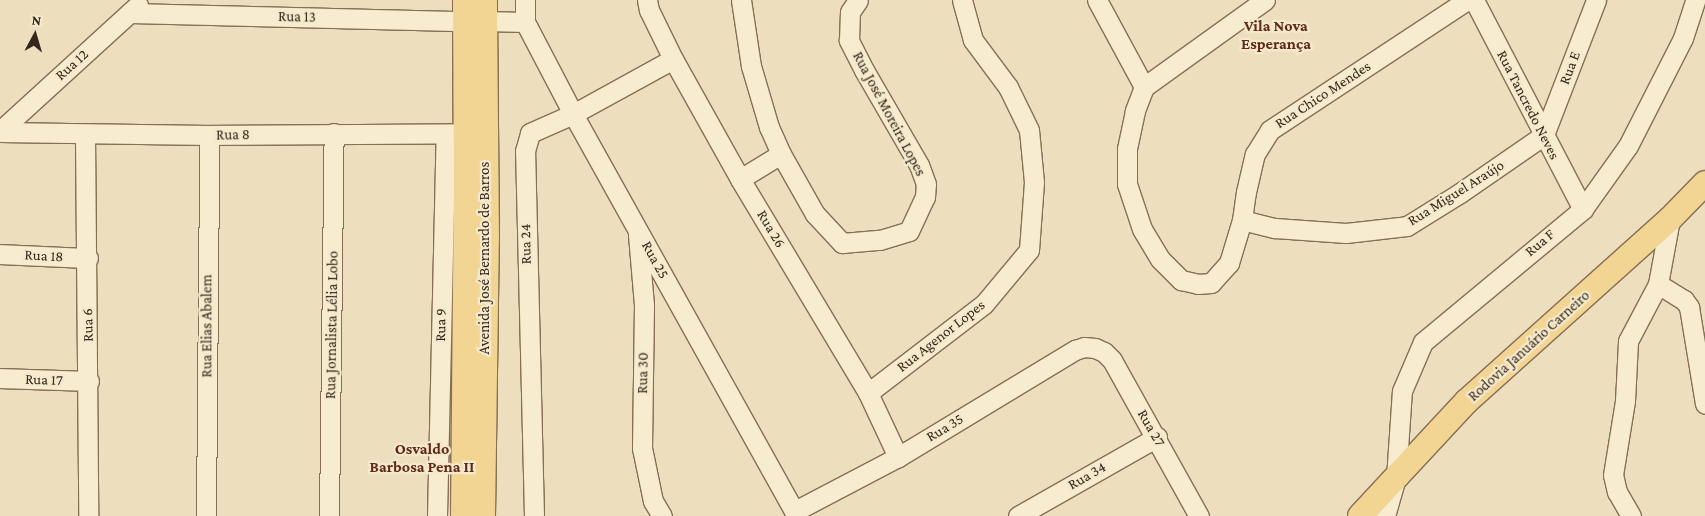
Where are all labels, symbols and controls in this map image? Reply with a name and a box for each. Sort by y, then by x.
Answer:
street label: Rua 13 [278,8,316,26]
north arrow [10,10,60,60]
text: N [31,12,42,29]
district label: Vila Nova Esperança [1241,16,1311,54]
street label: Rua 12 [52,46,92,84]
street label: Rua Tancredo Neves [1493,47,1563,163]
street label: Rua José Moreira Lopes [849,49,929,179]
street label: Rua E [1556,49,1584,87]
street label: Rua Chico Mendes [1272,57,1374,133]
street label: Rua 8 [216,126,250,144]
street label: Rua Miguel Araújo [1404,156,1508,230]
street label: Avenida José Bernardo de Barros [476,162,494,354]
street label: Rua 26 [753,207,789,251]
street label: Rua 24 [517,224,535,264]
street label: Rua F [1521,225,1559,261]
street label: Rua 25 [637,238,673,282]
street label: Rua 18 [24,246,64,266]
street label: Rua Jornalista Lélia Lobo [322,251,342,399]
street label: Rua Elias Abalem [198,274,216,378]
street label: Rodovia Januário Carneiro [1464,287,1594,405]
street label: Rua Agenor Lopes [893,296,989,376]
street label: Rua 6 [79,308,97,342]
street label: Rua 9 [432,308,450,342]
street label: Rua 30 [634,352,652,394]
street label: Rua 17 [25,370,63,390]
street label: Rua 27 [1133,406,1169,450]
street label: Rua 35 [923,410,967,446]
district label: Osvaldo Barbosa Pena II [370,439,474,477]
street label: Rua 34 [1065,458,1109,494]

